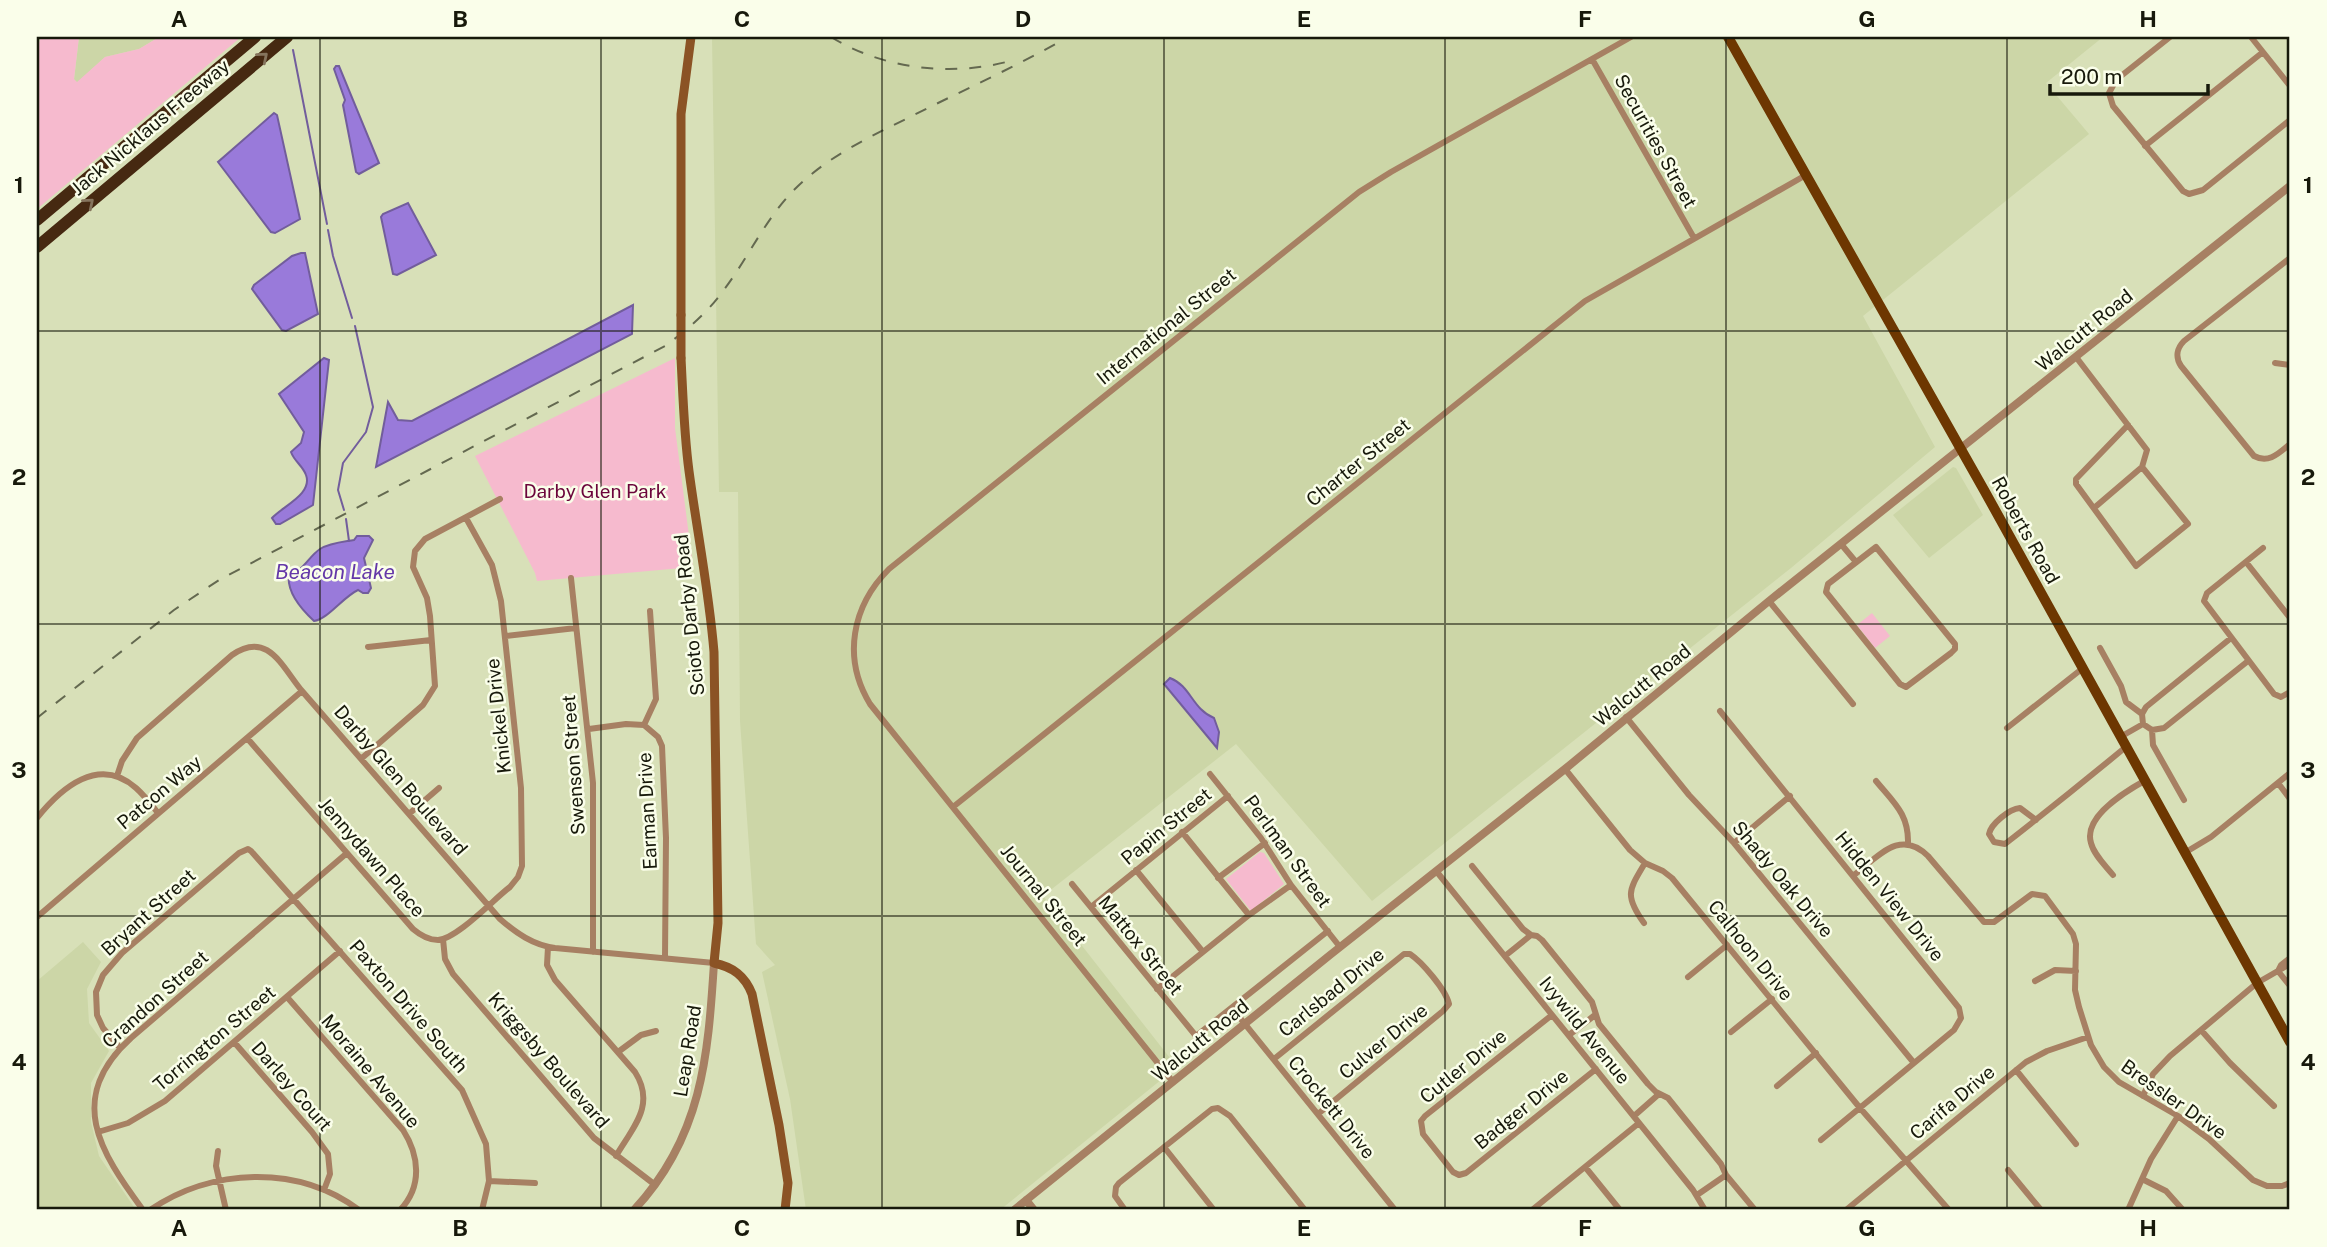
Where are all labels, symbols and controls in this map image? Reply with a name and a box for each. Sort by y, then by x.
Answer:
text: A [171,5,188,32]
text: B [452,5,468,32]
text: C [734,5,750,32]
text: D [1015,5,1031,32]
text: E [1297,5,1311,32]
text: F [1578,5,1592,32]
text: G [1858,5,1876,32]
text: H [2139,5,2157,32]
scale bar [2050,52,2208,96]
one-way arrow [255,53,268,65]
street label: Jack Nicklaus Freeway [66,54,234,200]
text: 200 m [2061,64,2122,89]
street label: Securities Street [1610,70,1702,212]
text: 1 [14,171,24,198]
text: 1 [2303,171,2313,198]
one-way arrow [81,199,94,211]
street label: International Street [1092,263,1240,389]
street label: Walcutt Road [2031,284,2137,376]
street label: Charter Street [1302,413,1414,511]
text: 2 [12,463,26,490]
text: 2 [2301,463,2315,490]
street label: Roberts Road [1988,473,2064,587]
park label: Darby Glen Park [523,480,667,502]
street label: Scioto Darby Road [670,533,708,697]
water label: Beacon Lake [275,559,395,584]
street label: Walcutt Road [1589,639,1695,731]
street label: Knickel Drive [481,657,515,775]
street label: Swenson Street [557,694,589,836]
street label: Darby Glen Boulevard [330,700,472,860]
street label: Patcon Way [112,750,206,834]
street label: Earman Drive [633,752,661,870]
text: 3 [11,756,27,783]
text: 3 [2300,756,2316,783]
street label: Papin Street [1116,783,1216,869]
street label: Perlman Street [1240,790,1336,912]
street label: Jennydawn Place [314,793,430,921]
street label: Shady Oak Drive [1728,816,1838,942]
street label: Hidden View Drive [1831,827,1949,965]
street label: Journal Street [996,840,1092,950]
street label: Bryant Street [96,864,200,960]
street label: Mattox Street [1094,891,1188,999]
street label: Calhoon Drive [1704,895,1798,1005]
street label: Paxton Drive South [345,935,473,1077]
street label: Carlsbad Drive [1274,943,1388,1041]
street label: Crandon Street [98,946,212,1052]
street label: Ivywild Avenue [1535,972,1635,1088]
street label: Torrington Street [149,981,279,1095]
street label: Kriggsby Boulevard [484,988,614,1132]
street label: Walcutt Road [1147,994,1253,1086]
street label: Culver Drive [1334,999,1432,1083]
street label: Leap Road [669,1004,705,1098]
street label: Moraine Avenue [317,1010,425,1132]
street label: Cutler Drive [1415,1024,1511,1108]
street label: Darley Court [247,1037,337,1135]
text: 4 [11,1048,27,1075]
text: 4 [2300,1048,2316,1075]
street label: Crockett Drive [1284,1051,1380,1163]
street label: Bressler Drive [2117,1055,2231,1143]
street label: Carifa Drive [1905,1060,1999,1144]
street label: Badger Drive [1470,1064,1572,1154]
text: A [171,1214,188,1241]
text: B [452,1214,468,1241]
text: C [734,1214,750,1241]
text: D [1015,1214,1031,1241]
text: E [1297,1214,1311,1241]
text: F [1578,1214,1592,1241]
text: G [1858,1214,1876,1241]
text: H [2139,1214,2157,1241]

